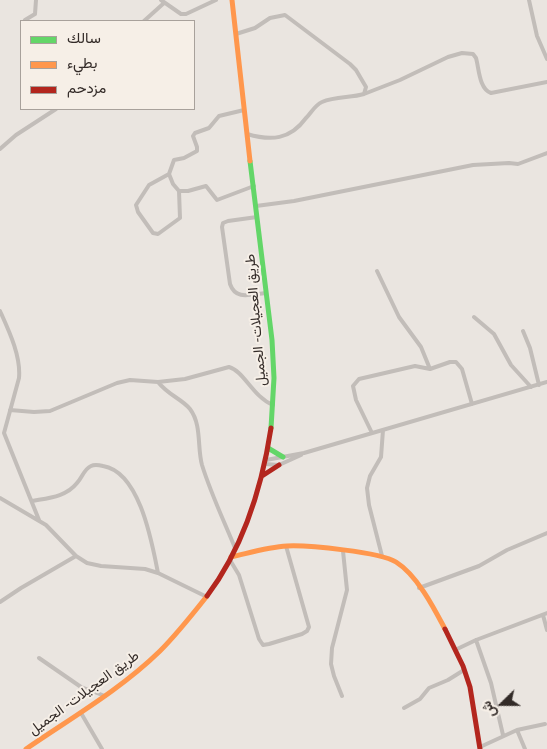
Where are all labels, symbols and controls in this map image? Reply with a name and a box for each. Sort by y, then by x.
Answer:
legend [20,20,195,110]
text: سالك [67,28,101,47]
text: بطيء [67,53,97,72]
text: مزدحم [67,78,106,97]
street label: طريق العجيلات- الجميل [242,253,270,387]
street label: طريق العجيلات- الجميل [25,647,143,739]
north arrow [477,679,527,729]
text: ش [477,698,500,721]

